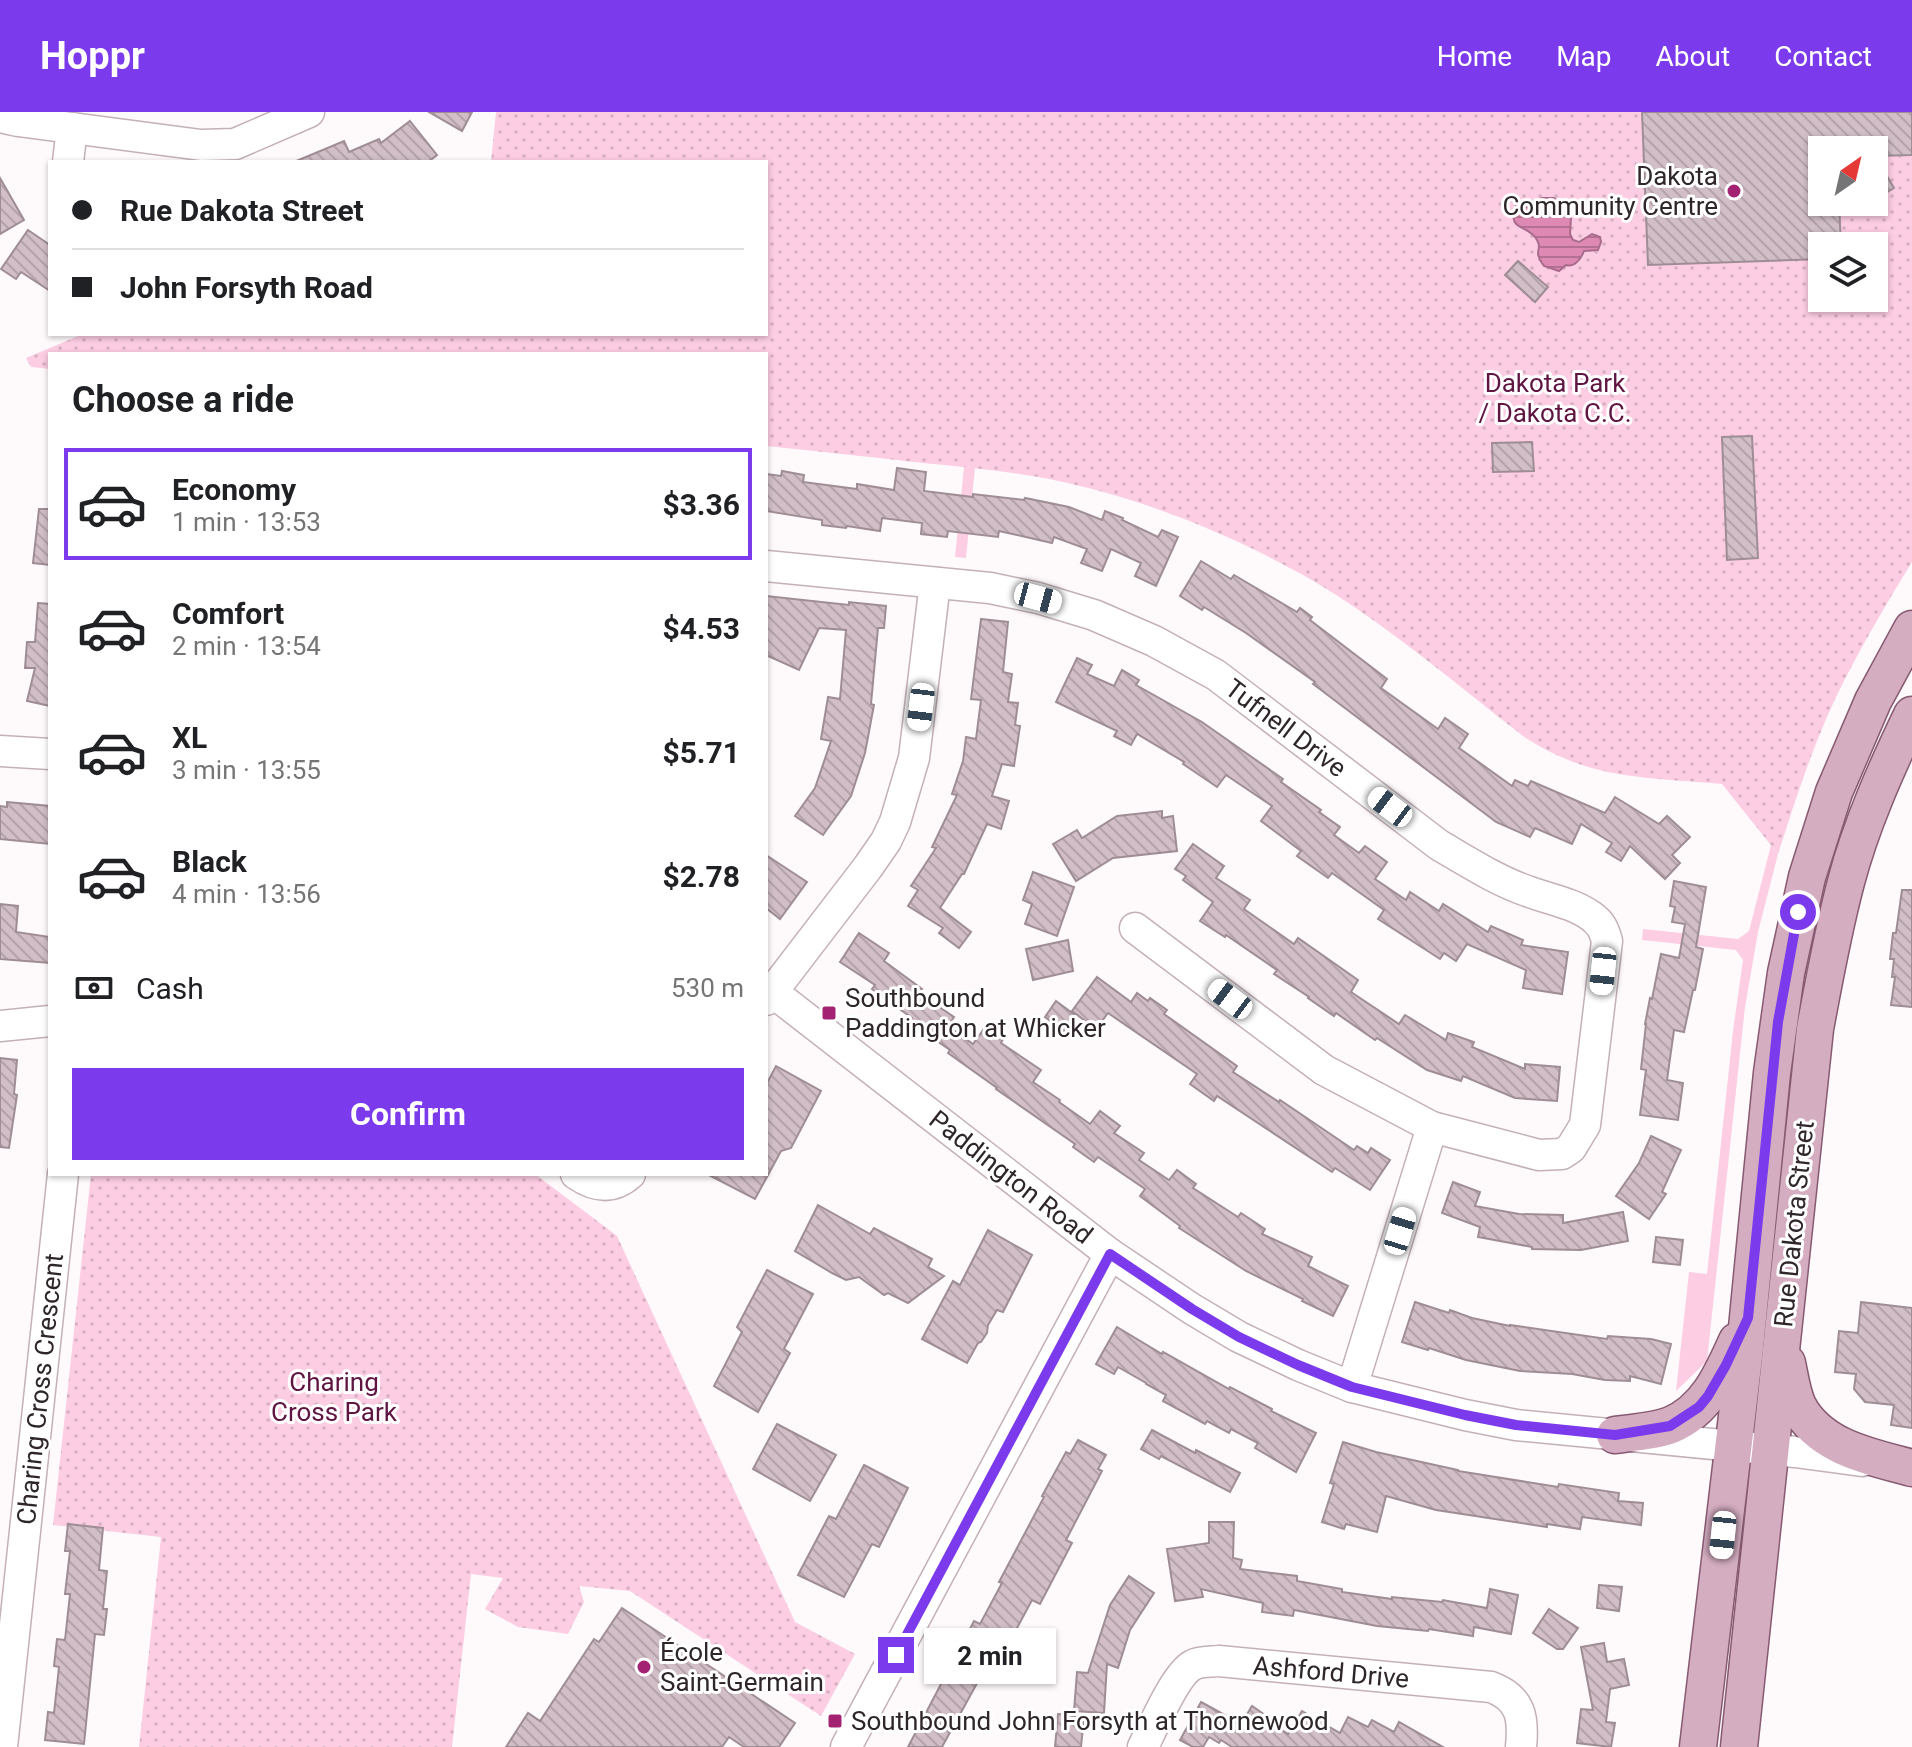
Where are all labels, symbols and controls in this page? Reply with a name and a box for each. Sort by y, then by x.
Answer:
text: Hoppr [40,34,145,78]
text: Home [1437,40,1512,73]
text: Map [1556,40,1612,73]
text: About [1656,40,1730,73]
text: Contact [1774,40,1872,73]
north arrow [1808,136,1888,216]
map controls [1808,136,1888,312]
place label: Dakota Community Centre [1502,161,1718,221]
marker: Dakota Community Centre [1725,182,1743,200]
text: Rue Dakota Street [120,193,364,228]
button: layers [1808,232,1888,312]
text: John Forsyth Road [120,270,373,305]
park label: Dakota Park / Dakota C.C. [1478,368,1632,428]
text: Choose a ride [72,379,294,421]
icon: car [76,468,148,540]
text: Economy [172,472,296,507]
text: $3.36 [662,487,740,522]
text: 1 min · 13:53 [172,507,321,537]
car [1012,580,1064,616]
icon: car [76,592,148,664]
text: Comfort [172,596,284,631]
text: $4.53 [662,611,740,646]
text: 2 min · 13:54 [172,631,321,661]
street label: Tufnell Drive [1220,673,1352,783]
car [906,682,936,732]
icon: car [76,716,148,788]
text: XL [172,720,207,755]
text: $5.71 [662,735,740,770]
text: 3 min · 13:55 [172,755,321,785]
car [1364,783,1416,831]
icon: car [76,840,148,912]
text: Black [172,844,247,879]
text: $2.78 [662,859,740,894]
text: 4 min · 13:56 [172,879,321,909]
route start [1780,894,1816,930]
car [1589,946,1617,996]
icon: cash [72,966,116,1010]
text: Cash [136,971,204,1006]
text: 530 m [671,973,744,1003]
car [1204,975,1256,1023]
place label: Southbound Paddington at Whicker [845,983,1106,1043]
marker: Southbound Paddington at Whicker [820,1004,838,1022]
button: Confirm [72,1068,744,1160]
street label: Paddington Road [924,1104,1098,1250]
street label: Rue Dakota Street [1768,1119,1820,1329]
car [1382,1205,1418,1257]
street label: Charing Cross Crescent [11,1252,69,1526]
park label: Charing Cross Park [271,1367,398,1427]
car [1709,1510,1737,1560]
callout: 2 min [924,1627,1056,1683]
place label: École Saint-Germain [660,1637,824,1697]
route end [878,1637,914,1673]
text: 2 min [957,1641,1023,1671]
street label: Ashford Drive [1252,1650,1410,1694]
marker: École Saint-Germain [635,1658,653,1676]
place label: Southbound John Forsyth at Thornewood [851,1706,1329,1736]
marker: Southbound John Forsyth at Thornewood [826,1712,844,1730]

